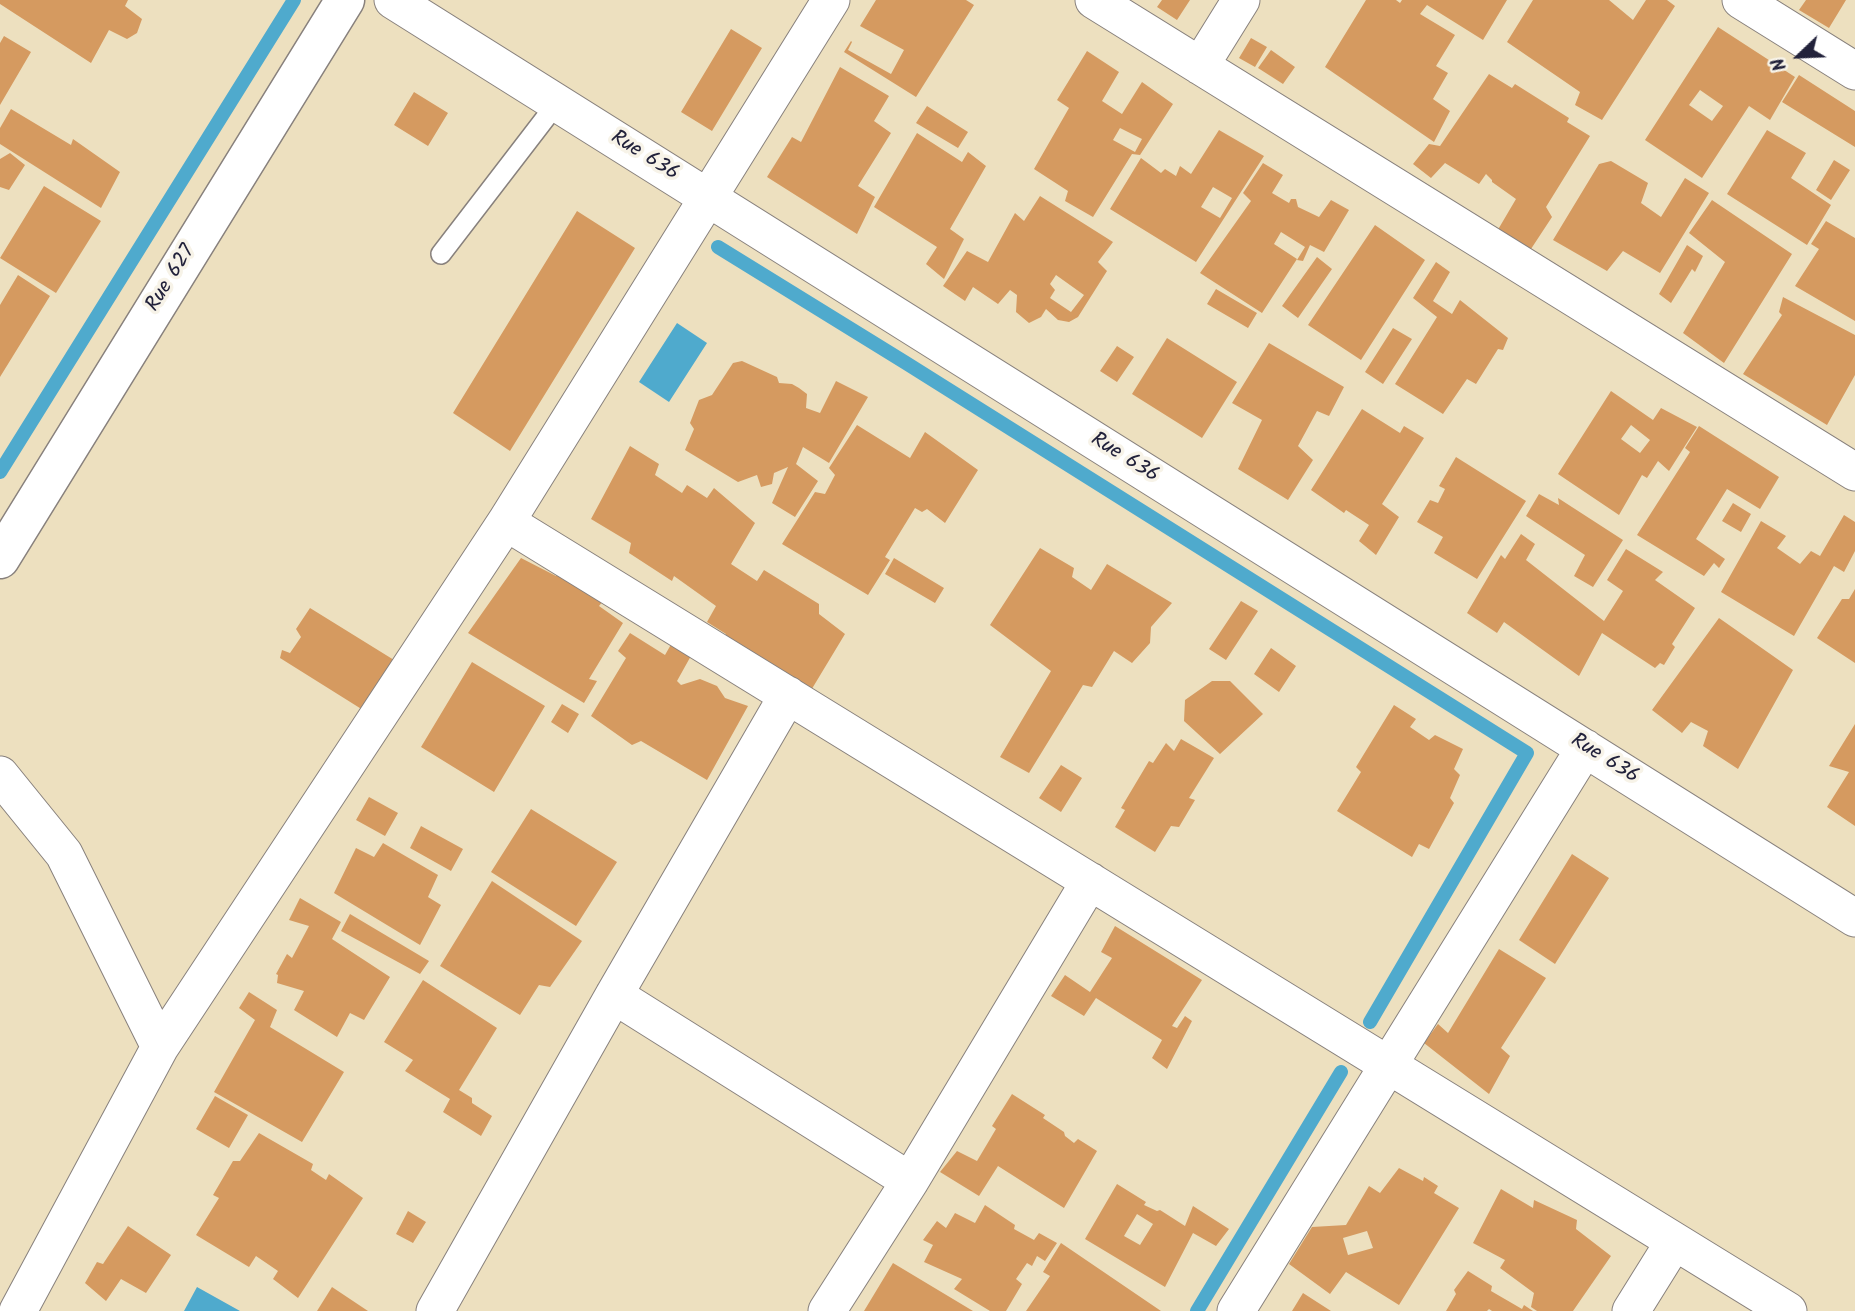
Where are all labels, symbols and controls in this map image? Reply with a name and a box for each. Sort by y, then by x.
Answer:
north arrow [1764,21,1834,91]
text: N [1764,53,1796,76]
street label: Rue 636 [605,126,683,188]
street label: Rue 627 [142,241,202,317]
street label: Rue 636 [1085,428,1163,490]
street label: Rue 636 [1565,729,1643,791]

